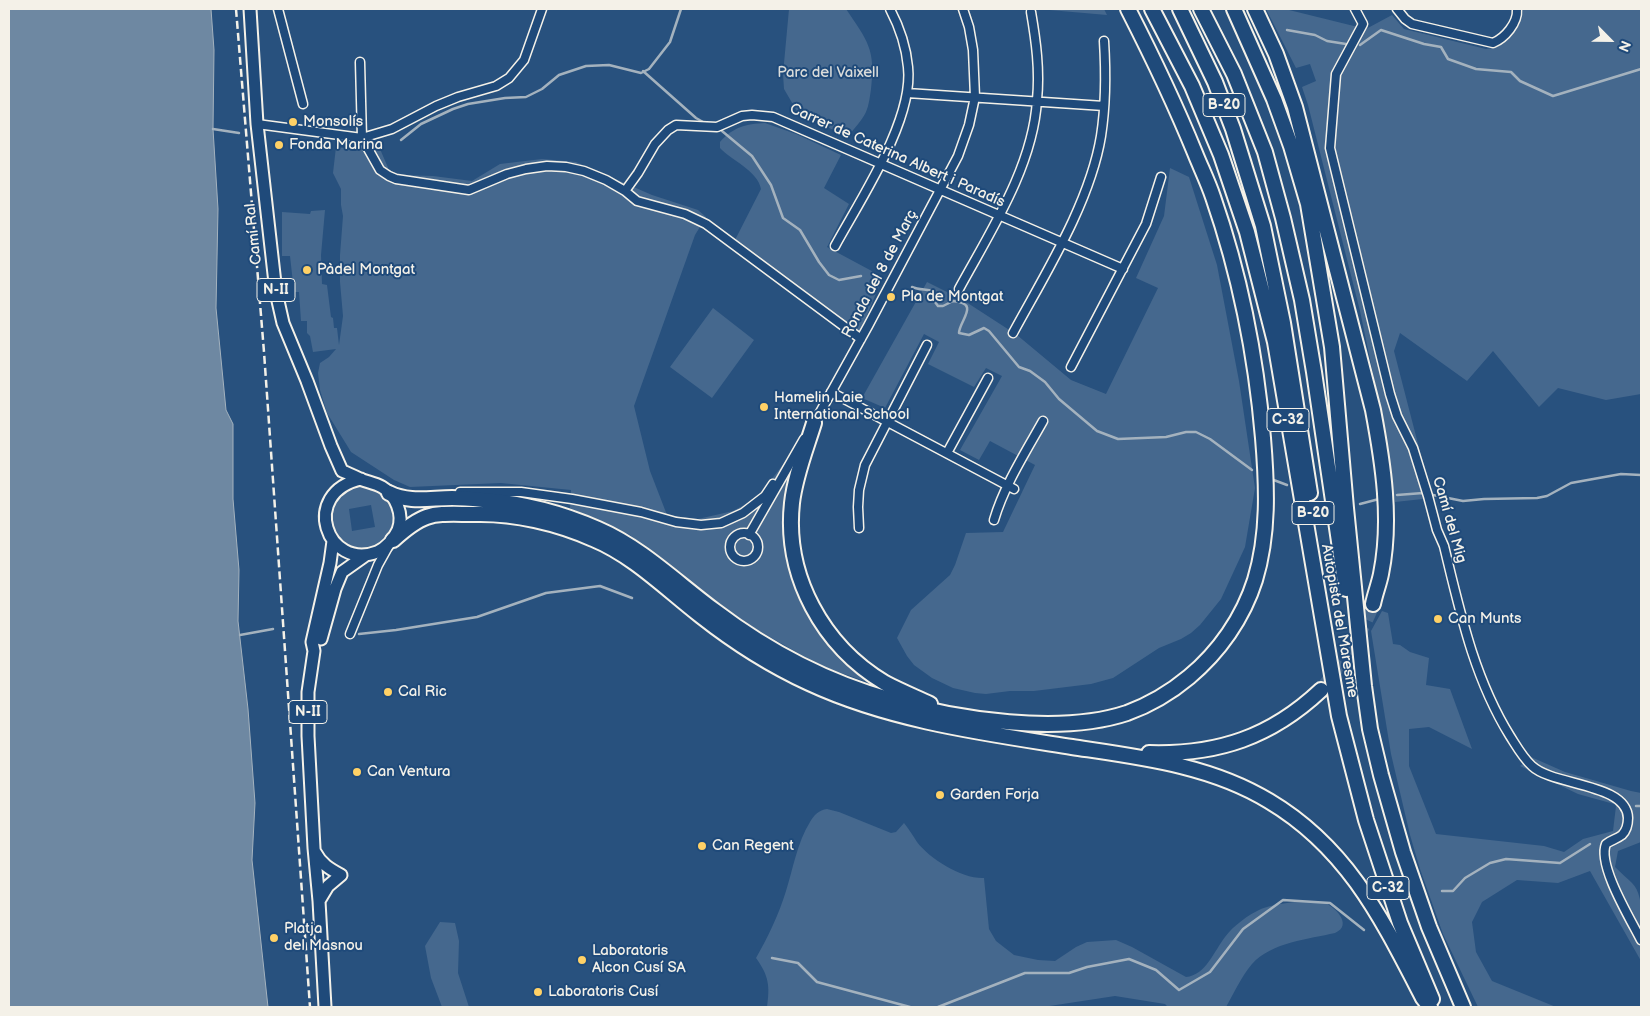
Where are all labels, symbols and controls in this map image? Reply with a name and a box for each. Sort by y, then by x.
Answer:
north arrow [1585,15,1635,65]
text: N [1614,38,1634,54]
park label: Parc del Vaixell [777,64,879,82]
road number: B-20 [1203,94,1245,116]
street label: Carrer de Caterina Albert i Paradís [787,100,1007,212]
place label: Monsolís [303,113,363,131]
marker: Monsolís [287,116,299,128]
place label: Fonda Marina [289,136,383,154]
marker: Fonda Marina [273,139,285,151]
street label: Camí Ral [242,202,266,266]
street label: Ronda del 8 de Març [839,207,921,341]
place label: Pàdel Montgat [317,261,415,279]
marker: Pàdel Montgat [301,264,313,276]
road number: N-II [257,278,295,302]
place label: Pla de Montgat [901,288,1004,306]
marker: Pla de Montgat [885,291,897,303]
place label: Hamelin Laie International School [774,389,909,424]
marker: Hamelin Laie International School [758,401,770,413]
road number: C-32 [1267,408,1309,432]
street label: Camí del Mig [1428,475,1470,565]
road number: B-20 [1292,502,1334,524]
street label: Autopista del Maresme [1317,543,1361,699]
place label: Can Munts [1448,610,1521,628]
marker: Can Munts [1432,613,1444,625]
place label: Cal Ric [398,683,447,701]
marker: Cal Ric [382,686,394,698]
road number: N-II [289,700,327,724]
place label: Can Ventura [367,763,451,781]
marker: Can Ventura [351,766,363,778]
place label: Garden Forja [950,786,1039,804]
marker: Garden Forja [934,789,946,801]
place label: Can Regent [712,837,794,855]
marker: Can Regent [696,840,708,852]
road number: C-32 [1367,876,1409,900]
place label: Platja del Masnou [284,920,363,955]
marker: Platja del Masnou [268,932,280,944]
place label: Laboratoris Alcon Cusí SA [592,942,686,977]
marker: Laboratoris Alcon Cusí SA [576,954,588,966]
place label: Laboratoris Cusí [548,983,658,1001]
marker: Laboratoris Cusí [532,986,544,998]

